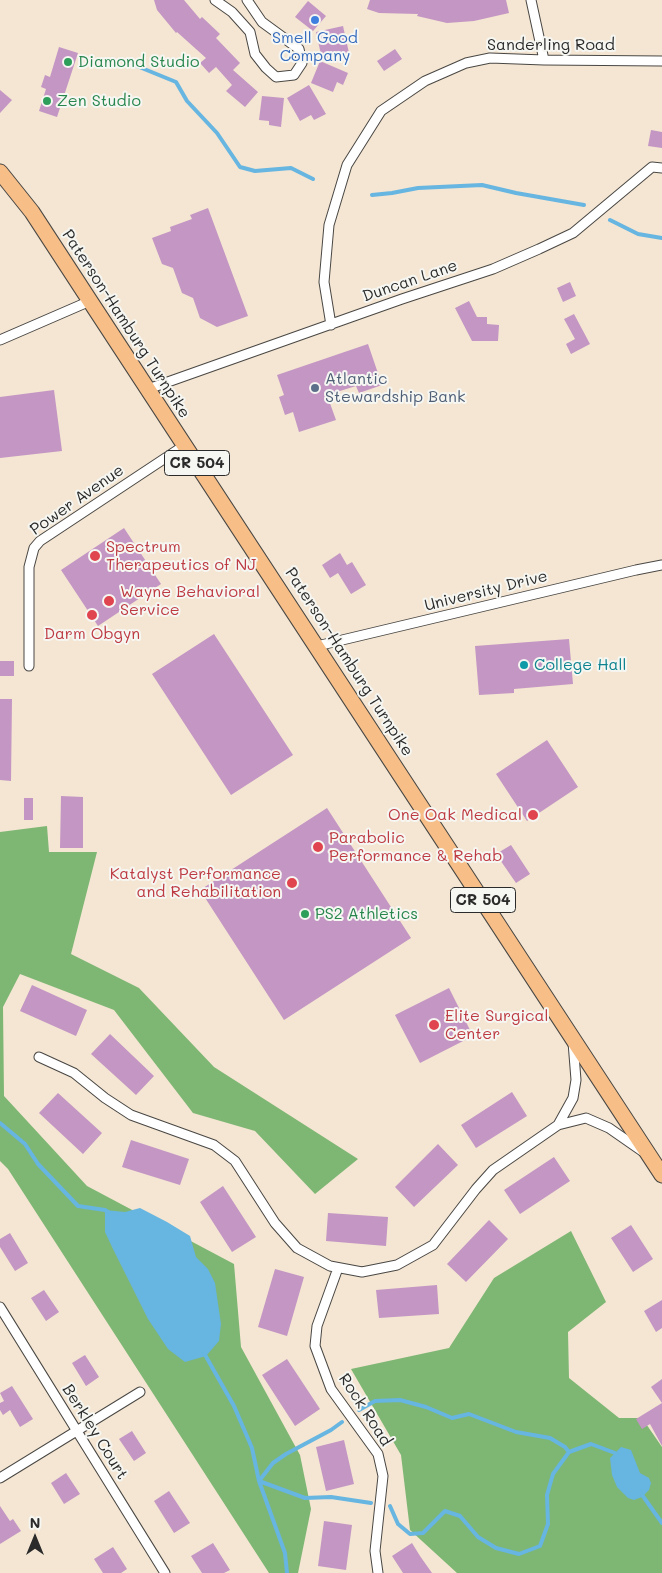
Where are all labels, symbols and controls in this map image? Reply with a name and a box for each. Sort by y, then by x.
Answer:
marker: Smell Good Company [309,14,321,26]
place label: Smell Good Company [272,28,358,66]
street label: Sanderling Road [487,35,615,55]
place label: Diamond Studio [78,52,200,72]
marker: Diamond Studio [62,56,74,68]
place label: Zen Studio [57,91,141,111]
marker: Zen Studio [41,95,53,107]
street label: Paterson-Hamburg Turnpike [58,226,194,422]
street label: Duncan Lane [360,256,460,306]
place label: Atlantic Stewardship Bank [325,369,465,407]
marker: Atlantic Stewardship Bank [309,382,321,394]
road number: CR 504 [164,450,230,476]
street label: Power Avenue [26,461,128,539]
place label: Spectrum Therapeutics of NJ [106,537,256,575]
marker: Spectrum Therapeutics of NJ [88,549,102,563]
street label: Paterson-Hamburg Turnpike [281,564,417,760]
street label: University Drive [422,566,550,616]
place label: Wayne Behavioral Service [120,582,260,620]
marker: Wayne Behavioral Service [102,594,116,608]
marker: Darm Obgyn [85,608,99,622]
place label: Darm Obgyn [44,624,140,644]
place label: College Hall [534,655,627,675]
marker: College Hall [518,659,530,671]
place label: One Oak Medical [388,805,522,825]
marker: One Oak Medical [526,808,540,822]
place label: Parabolic Performance & Rehab [329,828,502,866]
marker: Parabolic Performance & Rehab [311,840,325,854]
place label: Katalyst Performance and Rehabilitation [110,864,281,902]
marker: Katalyst Performance and Rehabilitation [285,876,299,890]
road number: CR 504 [450,888,516,912]
place label: PS2 Athletics [315,904,418,924]
marker: PS2 Athletics [299,908,311,920]
place label: Elite Surgical Center [445,1006,549,1044]
marker: Elite Surgical Center [427,1018,441,1032]
street label: Rock Road [334,1370,396,1450]
street label: Berkley Court [58,1381,132,1483]
north arrow [10,1513,60,1563]
text: N [30,1513,40,1532]

